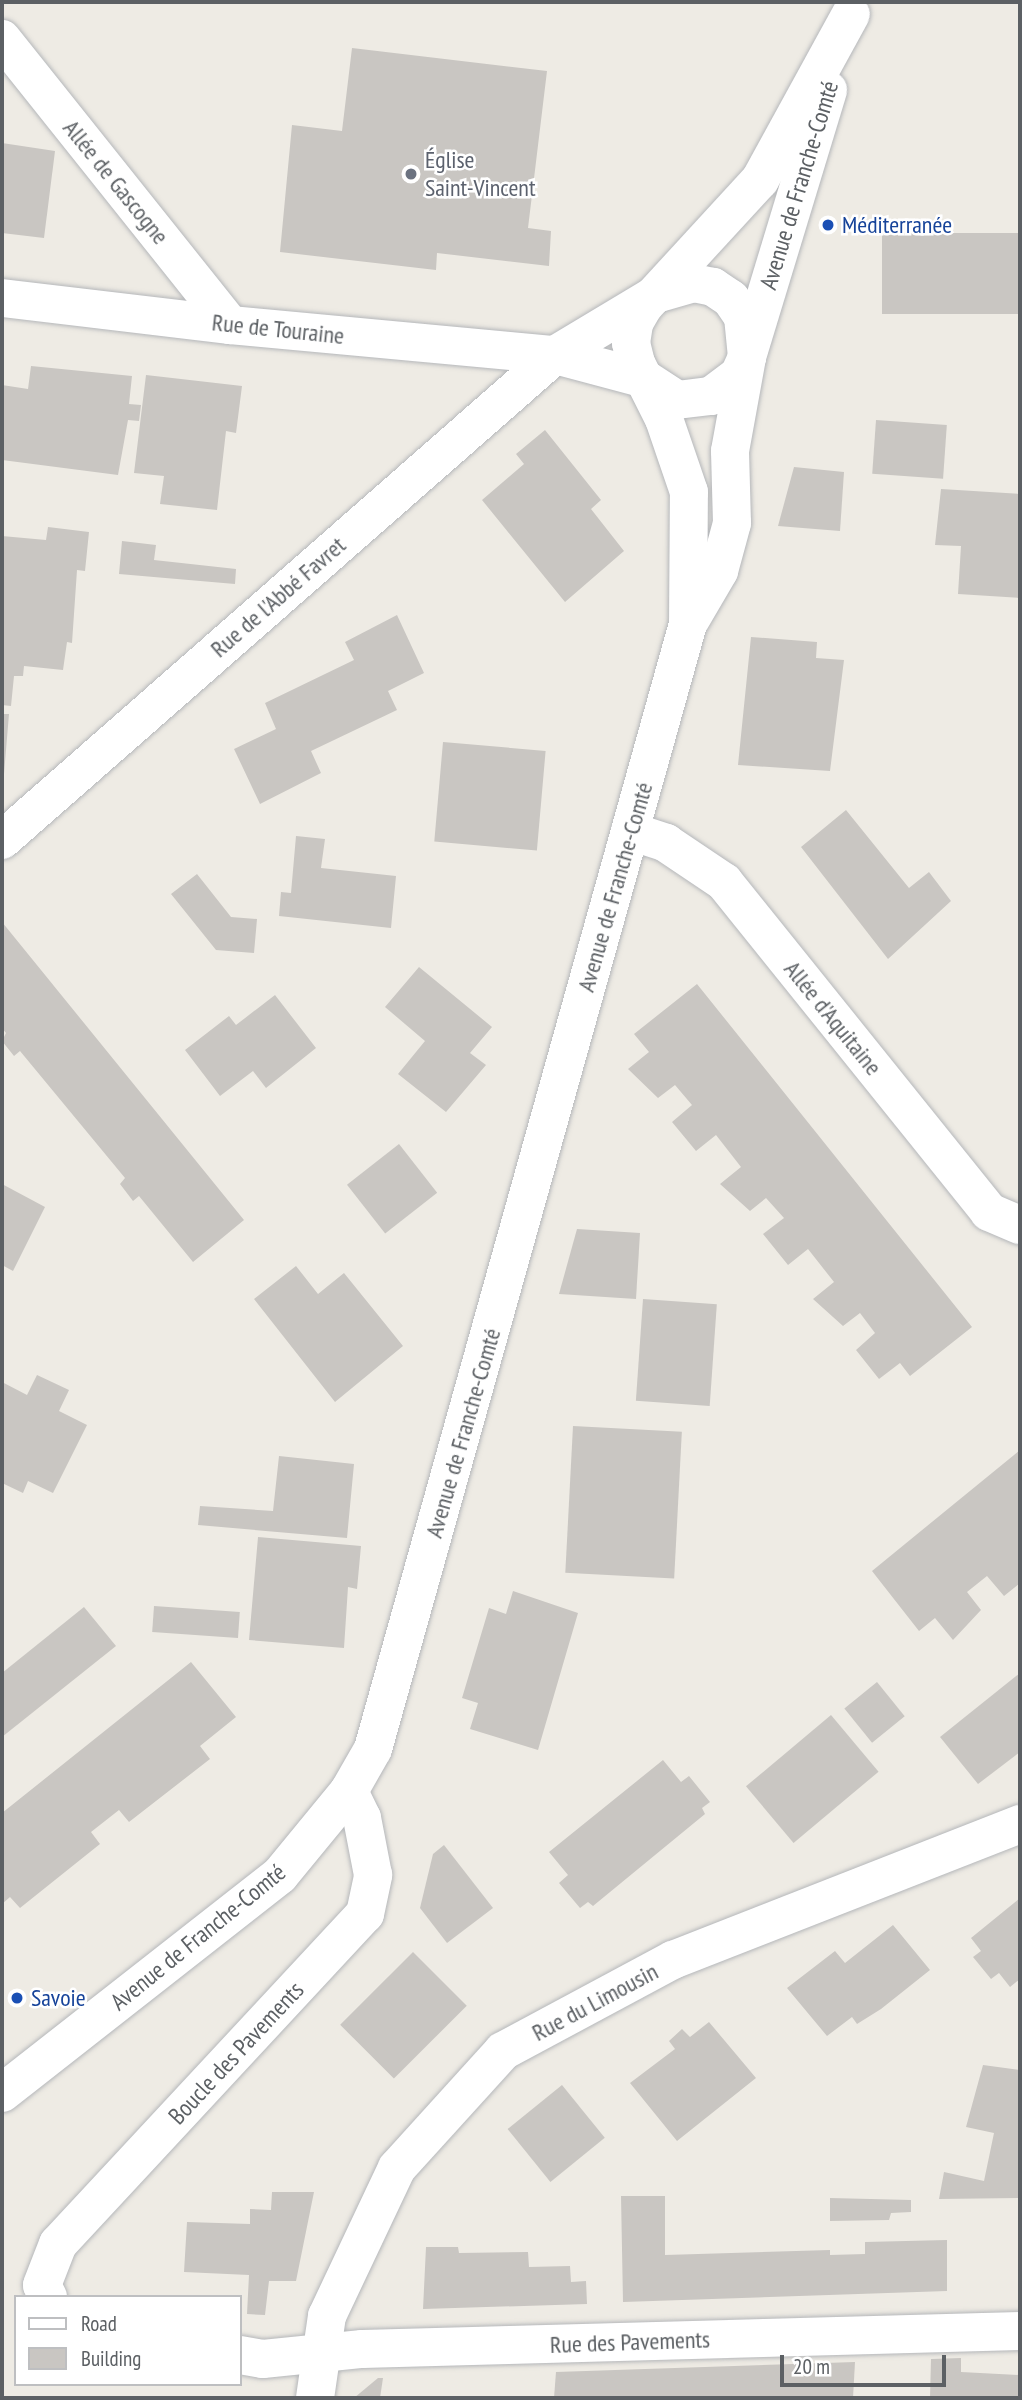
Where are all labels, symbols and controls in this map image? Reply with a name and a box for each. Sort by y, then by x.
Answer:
street label: Avenue de Franche-Comté [754,77,844,293]
street label: Allée de Gascogne [57,114,175,250]
place label: Église Saint-Vincent [425,146,535,202]
marker: Église Saint-Vincent [403,166,419,182]
place label: Méditerranée [842,211,952,239]
marker: Méditerranée [820,217,836,233]
street label: Rue de Touraine [210,308,346,350]
street label: Rue de l'Abbé Favret [205,531,351,663]
street label: Avenue de Franche-Comté [571,779,659,995]
street label: Allée d'Aquitaine [778,955,888,1081]
street label: Avenue de Franche-Comté [419,1325,507,1541]
street label: Avenue de Franche-Comté [105,1858,291,2016]
street label: Rue du Limousin [527,1957,663,2047]
street label: Boucle des Pavements [163,1976,309,2130]
place label: Savoie [31,1984,86,2012]
marker: Savoie [9,1990,25,2006]
legend [14,2295,242,2386]
text: Road [81,2310,117,2337]
street label: Rue des Pavements [549,2325,711,2359]
scale bar [784,2340,950,2384]
text: Building [81,2345,141,2372]
text: 20 m [793,2353,830,2380]

